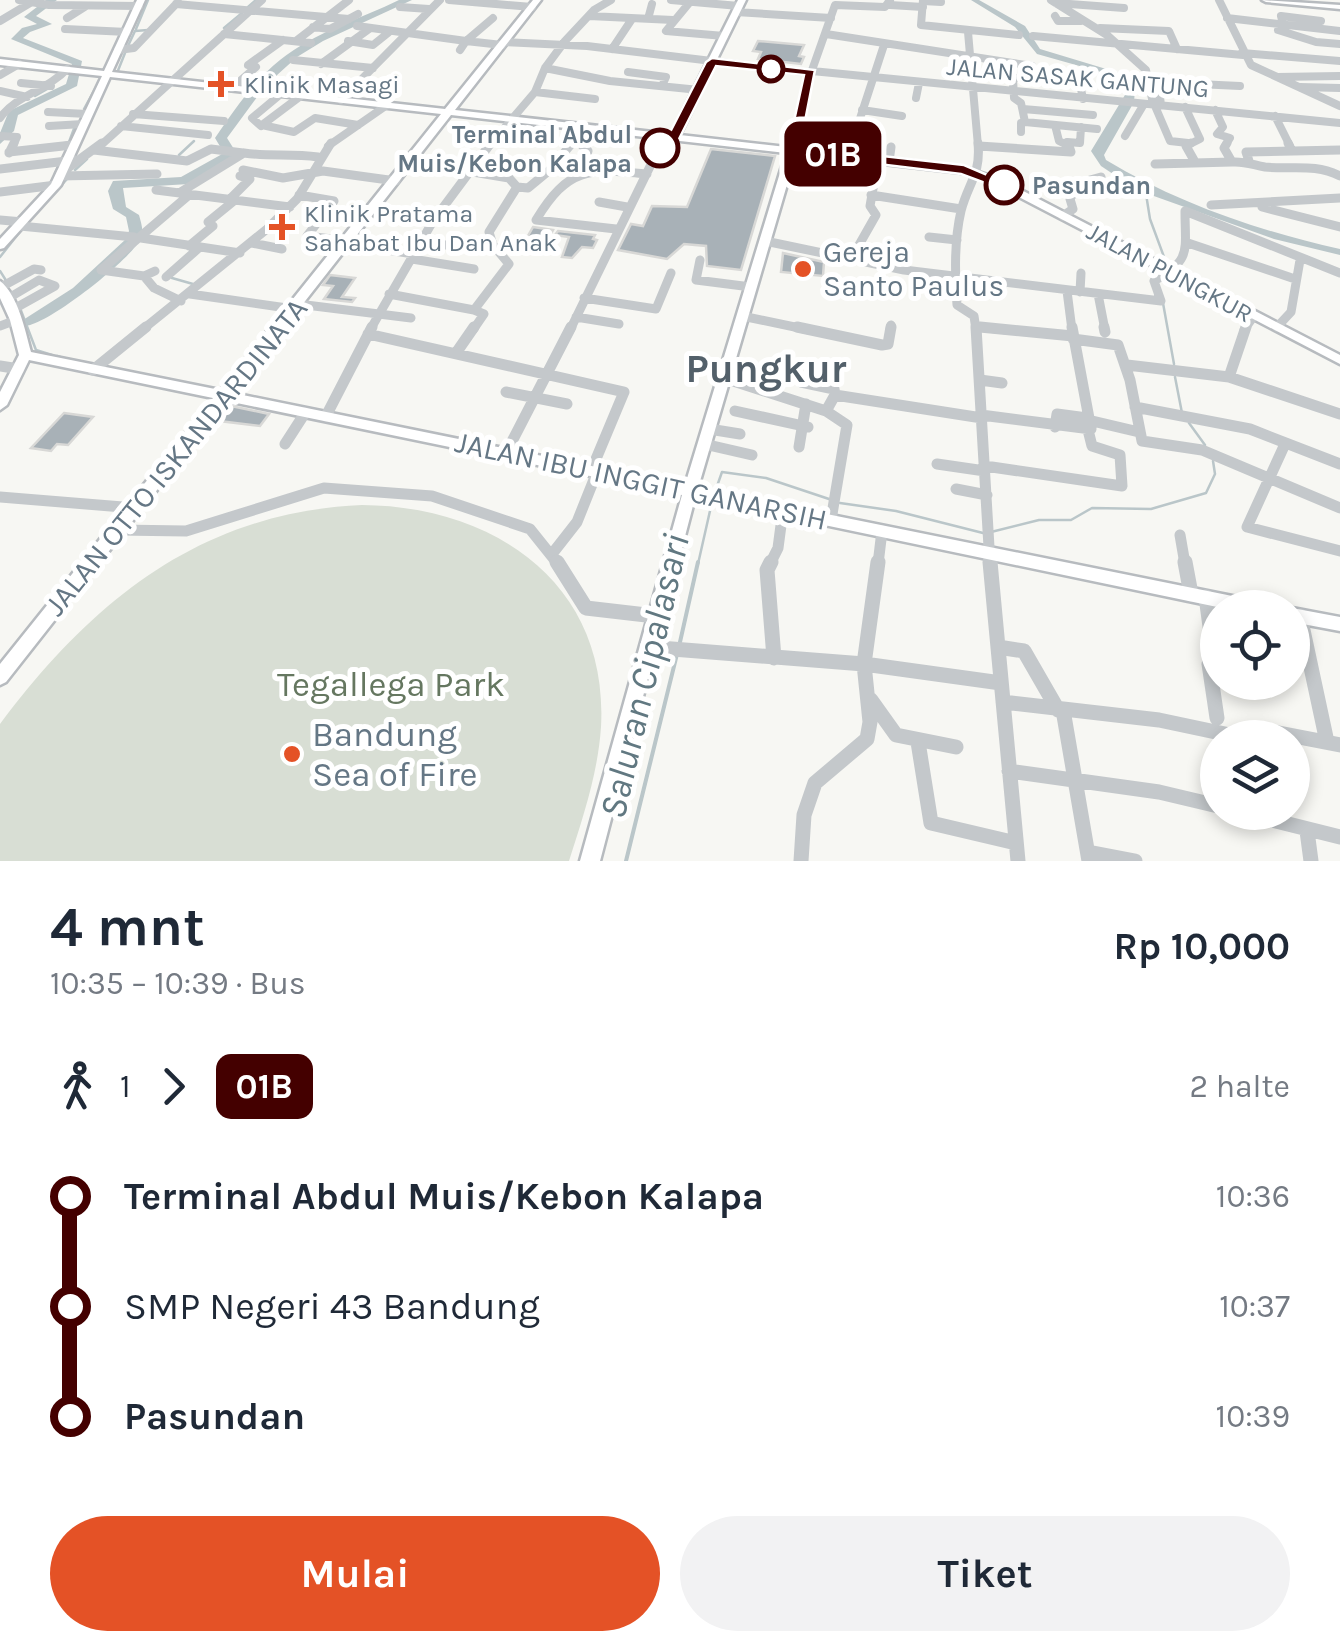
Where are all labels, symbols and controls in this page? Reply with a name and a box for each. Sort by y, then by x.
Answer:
street label: JALAN SASAK GANTUNG [946,52,1210,103]
unlabelled marker [758,56,784,82]
place label: Klinik Masagi [244,70,400,99]
marker: Klinik Masagi [208,71,234,97]
place label: Terminal Abdul Muis/Kebon Kalapa [397,120,632,178]
line badge: 01B [776,122,890,186]
marker: Terminal Abdul Muis/Kebon Kalapa [641,129,679,167]
text: 01B [804,134,862,175]
marker: Pasundan [985,166,1023,204]
place label: Pasundan [1032,171,1151,200]
place label: Klinik Pratama Sahabat Ibu Dan Anak [304,199,557,257]
marker: Klinik Pratama Sahabat Ibu Dan Anak [269,214,295,240]
street label: JALAN PUNGKUR [1082,217,1258,328]
place label: Gereja Santo Paulus [823,234,1004,304]
marker: Gereja Santo Paulus [792,258,814,280]
street label: JALAN OTTO ISKANDARDINATA [37,291,315,623]
district label: Pungkur [686,345,847,392]
street label: JALAN IBU INGGIT GANARSIH [452,424,830,538]
water label: Saluran Cipalasari [590,529,699,823]
map controls [1200,590,1310,830]
button: locate [1200,590,1310,700]
park label: Tegallega Park [277,664,505,705]
place label: Bandung Sea of Fire [312,714,478,795]
button: layers [1200,720,1310,830]
marker: Bandung Sea of Fire [281,743,303,765]
text: 4 mnt [50,895,205,959]
text: Rp 10,000 [1113,924,1290,969]
text: 10:35 – 10:39 · Bus [50,965,306,1002]
icon: walk [50,1059,105,1114]
icon: forward [146,1059,201,1114]
text: 01B [236,1066,293,1107]
text: 1 [120,1068,131,1105]
text: 2 halte [1190,1068,1290,1105]
text: Terminal Abdul Muis/Kebon Kalapa [124,1174,764,1219]
text: 10:36 [1216,1178,1290,1215]
text: SMP Negeri 43 Bandung [124,1284,540,1329]
text: 10:37 [1219,1288,1290,1325]
text: Pasundan [124,1394,305,1439]
text: 10:39 [1216,1398,1290,1435]
button: Mulai [50,1516,660,1631]
button: Tiket [680,1516,1290,1631]

